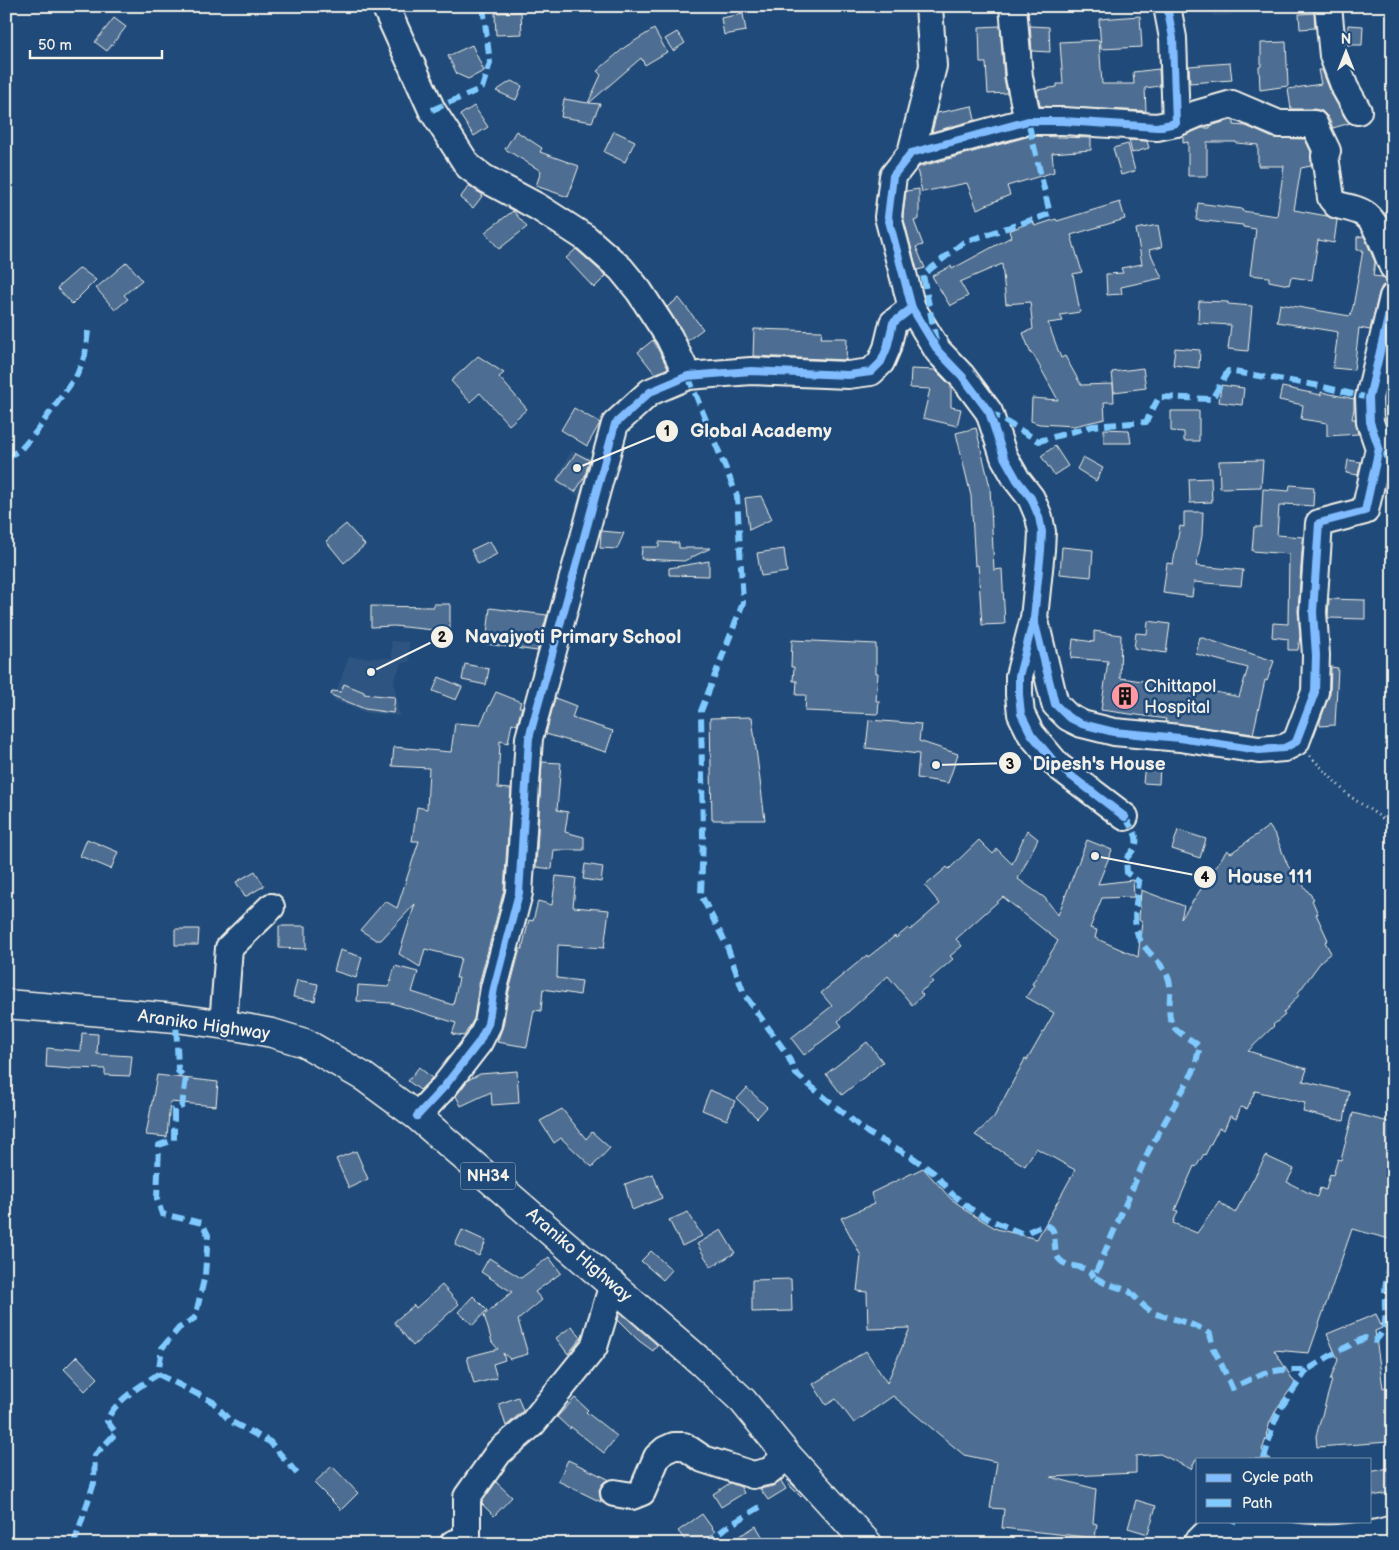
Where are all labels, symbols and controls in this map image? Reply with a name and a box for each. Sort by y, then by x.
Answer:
scale bar [30,28,162,60]
north arrow [1322,28,1372,78]
text: N [1341,31,1351,48]
text: 50 m [38,36,72,55]
callout: Global Academy [655,414,841,448]
text: Global Academy [690,420,832,443]
text: 1 [664,422,670,441]
callout: Navajyoti Primary School [429,620,691,654]
text: Navajyoti Primary School [465,626,681,649]
text: 2 [438,628,447,647]
place label: Chittapol Hospital [1144,676,1216,718]
building icon: Chittapol Hospital [1110,681,1140,711]
callout: Dipesh's House [997,746,1176,780]
text: Dipesh's House [1032,753,1166,776]
text: 3 [1006,755,1015,774]
callout: House 111 [1193,860,1323,894]
text: House 111 [1228,866,1312,889]
text: 4 [1201,868,1210,887]
street label: Araniko Highway [137,1005,272,1045]
road number: NH34 [460,1162,516,1190]
street label: Araniko Highway [522,1203,637,1307]
legend [1196,1458,1372,1522]
text: Cycle path [1242,1468,1313,1487]
text: Path [1242,1494,1272,1513]

